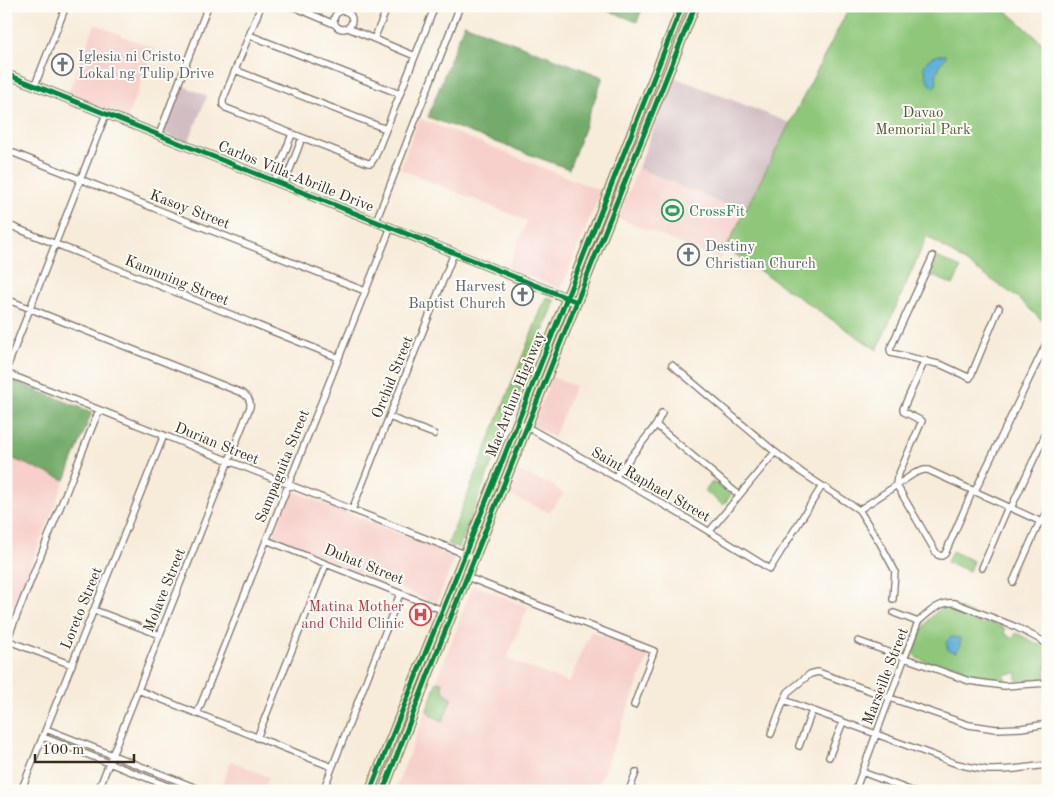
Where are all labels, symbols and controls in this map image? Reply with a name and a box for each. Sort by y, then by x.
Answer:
place label: Iglesia ni Cristo, Lokal ng Tulip Drive [78,50,214,82]
church icon: Iglesia ni Cristo, Lokal ng Tulip Drive [50,53,74,77]
park label: Davao Memorial Park [875,106,971,138]
street label: Carlos Villa-Abrille Drive [215,139,375,216]
street label: Kasoy Street [147,188,232,233]
sports icon: CrossFit [661,199,685,223]
place label: CrossFit [689,205,745,220]
place label: Destiny Christian Church [705,240,816,272]
church icon: Destiny Christian Church [677,243,701,267]
street label: Kamuning Street [122,254,231,309]
place label: Harvest Baptist Church [408,280,506,312]
church icon: Harvest Baptist Church [510,283,534,307]
street label: MacArthur Highway [484,329,549,460]
street label: Orchid Street [370,334,417,421]
street label: Sampaguita Street [254,408,313,525]
street label: Durian Street [172,421,261,468]
street label: Saint Raphael Street [588,445,712,525]
street label: Duhat Street [321,543,405,588]
street label: Molave Street [142,546,189,635]
street label: Loreto Street [59,565,106,652]
place label: Matina Mother and Child Clinic [301,600,404,632]
hospital icon: Matina Mother and Child Clinic [408,603,432,627]
street label: Marseille Street [861,626,912,727]
scale bar [35,732,134,764]
text: 100 m [42,743,84,758]

